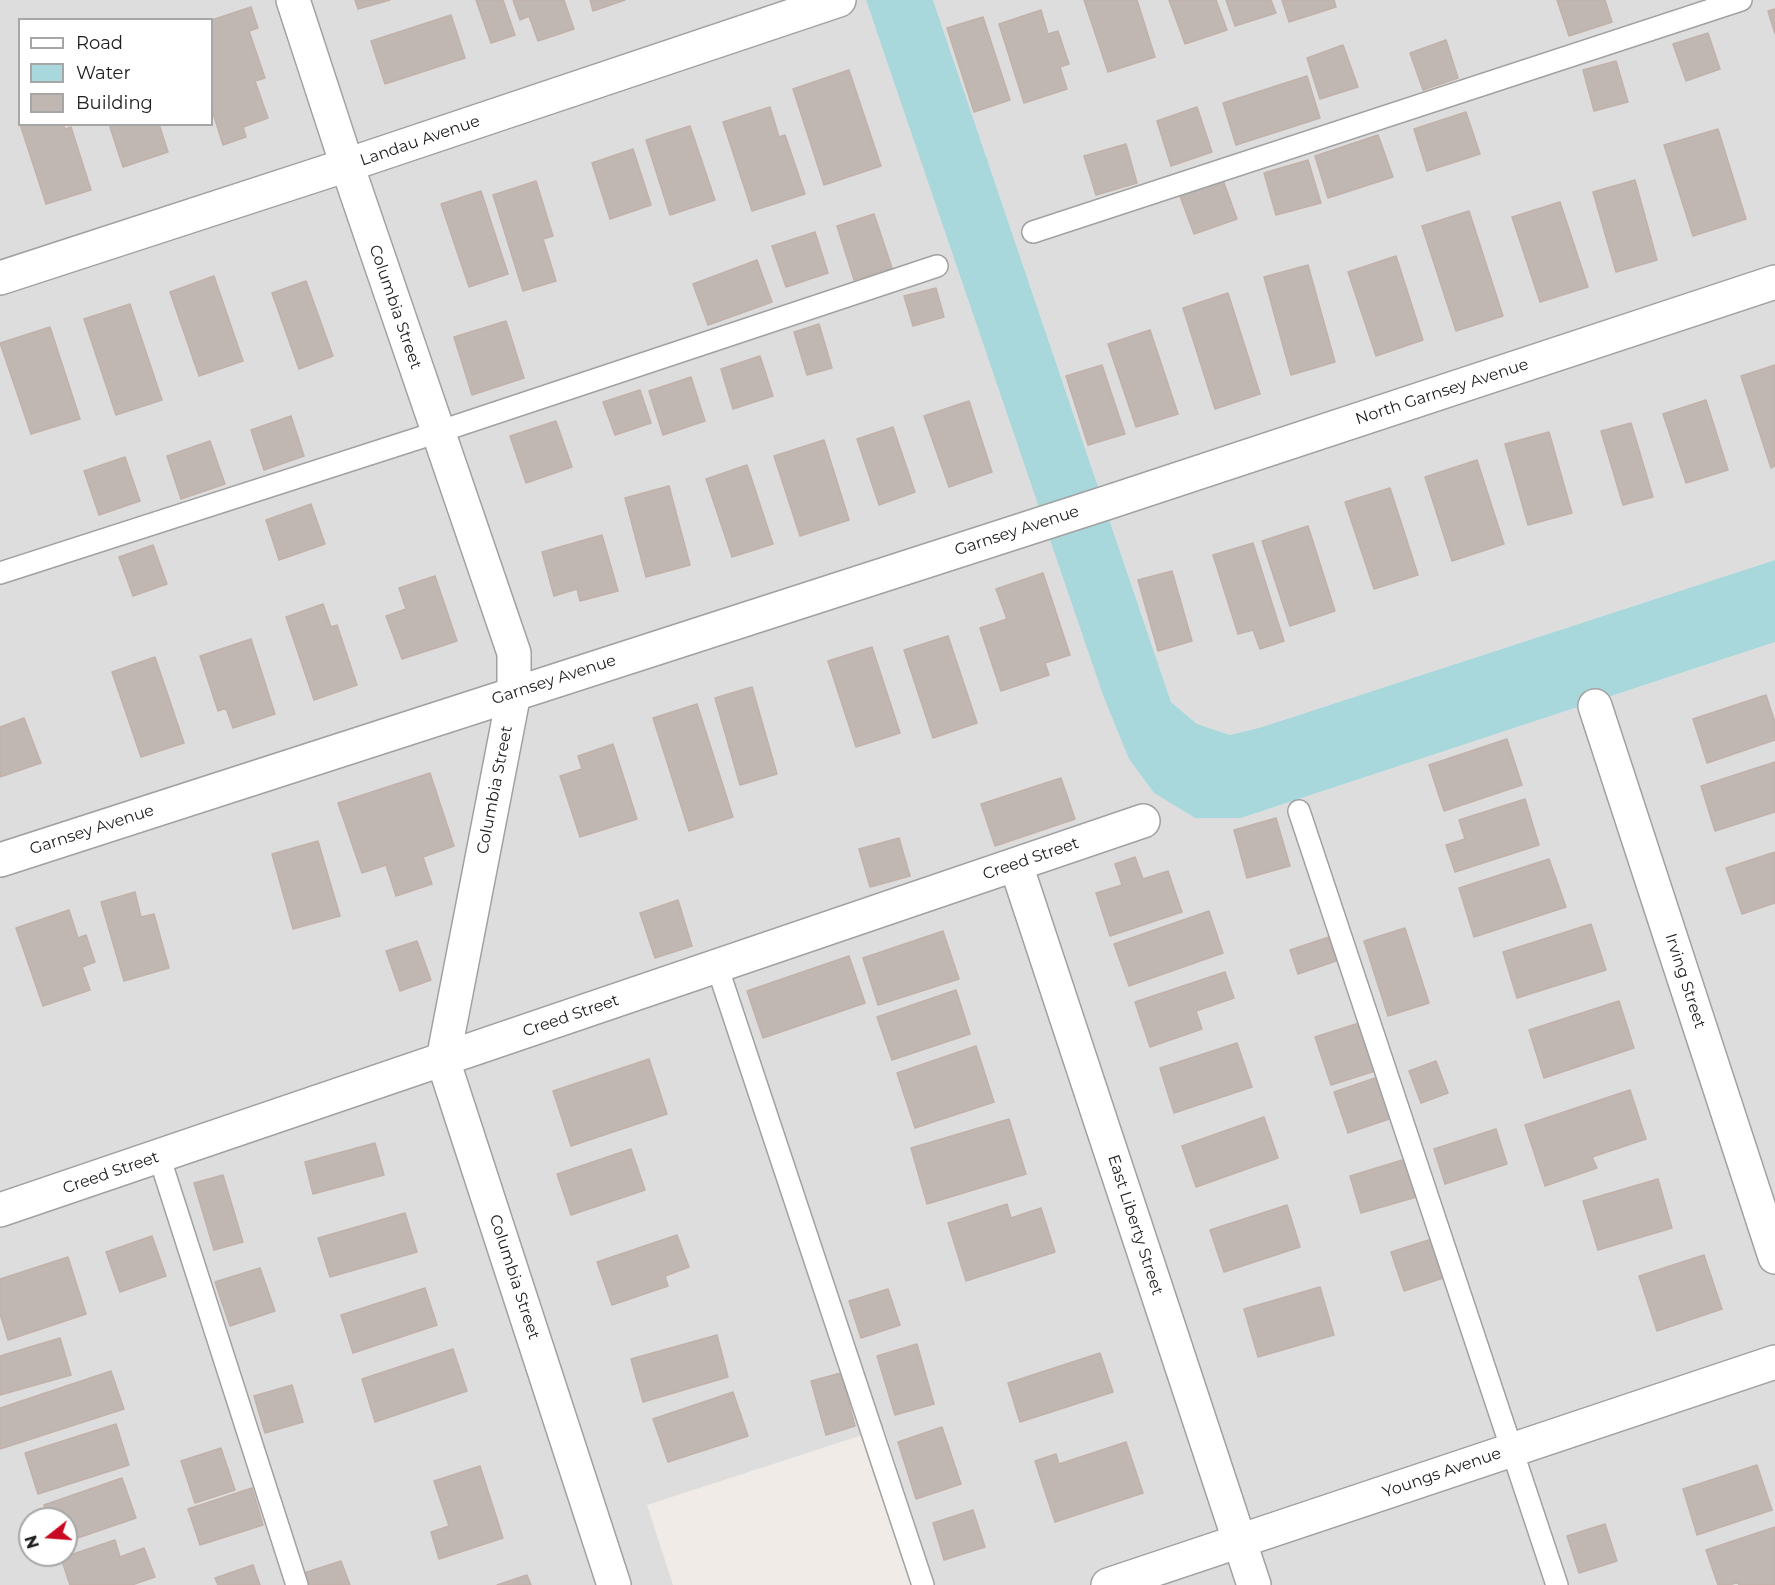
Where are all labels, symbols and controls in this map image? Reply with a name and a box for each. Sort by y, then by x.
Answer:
legend [18,18,213,126]
text: Road [76,32,123,54]
text: Water [76,62,131,84]
text: Building [76,92,153,114]
street label: Landau Avenue [358,112,482,170]
street label: Columbia Street [365,242,425,372]
street label: North Garnsey Avenue [1353,355,1531,429]
street label: Garnsey Avenue [952,502,1082,560]
street label: Garnsey Avenue [489,651,619,709]
street label: Columbia Street [473,724,517,856]
street label: Garnsey Avenue [27,801,157,859]
street label: Creed Street [980,834,1082,884]
street label: Irving Street [1661,931,1709,1031]
street label: Creed Street [520,991,622,1041]
street label: Creed Street [60,1148,162,1198]
street label: East Liberty Street [1103,1152,1167,1298]
street label: Columbia Street [485,1212,543,1342]
street label: Youngs Avenue [1380,1444,1504,1502]
north arrow [18,1507,78,1567]
text: N [21,1533,43,1551]

